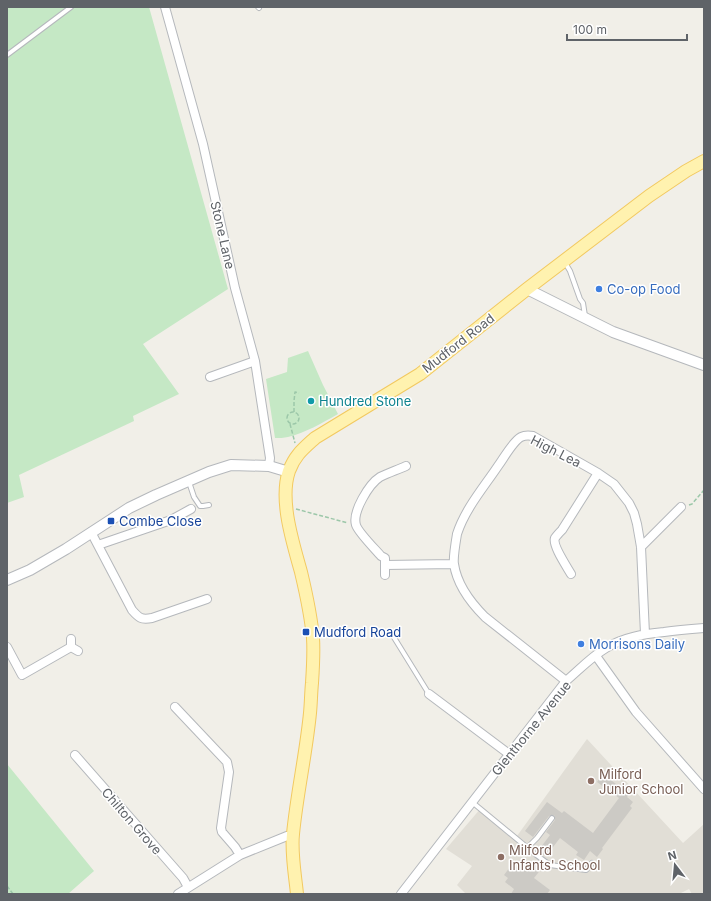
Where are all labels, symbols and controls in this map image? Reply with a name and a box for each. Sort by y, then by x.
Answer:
scale bar [567,16,687,42]
text: 100 m [573,22,607,37]
street label: Stone Lane [207,200,239,270]
place label: Co-op Food [607,281,680,297]
marker: Co-op Food [594,284,604,294]
street label: Mudford Road [419,310,497,376]
place label: Hundred Stone [319,393,411,409]
marker: Hundred Stone [306,396,316,406]
street label: High Lea [528,432,584,470]
place label: Combe Close [119,513,202,529]
marker: Combe Close [106,516,116,526]
place label: Mudford Road [314,624,401,640]
marker: Mudford Road [301,627,311,637]
place label: Morrisons Daily [589,636,685,652]
marker: Morrisons Daily [576,639,586,649]
street label: Glenthorne Avenue [488,677,574,779]
place label: Milford Junior School [599,766,683,797]
marker: Milford Junior School [586,776,596,786]
street label: Chilton Grove [99,784,165,858]
place label: Milford Infants' School [509,842,601,873]
north arrow [655,845,695,885]
text: N [666,848,678,863]
marker: Milford Infants' School [496,852,506,862]

